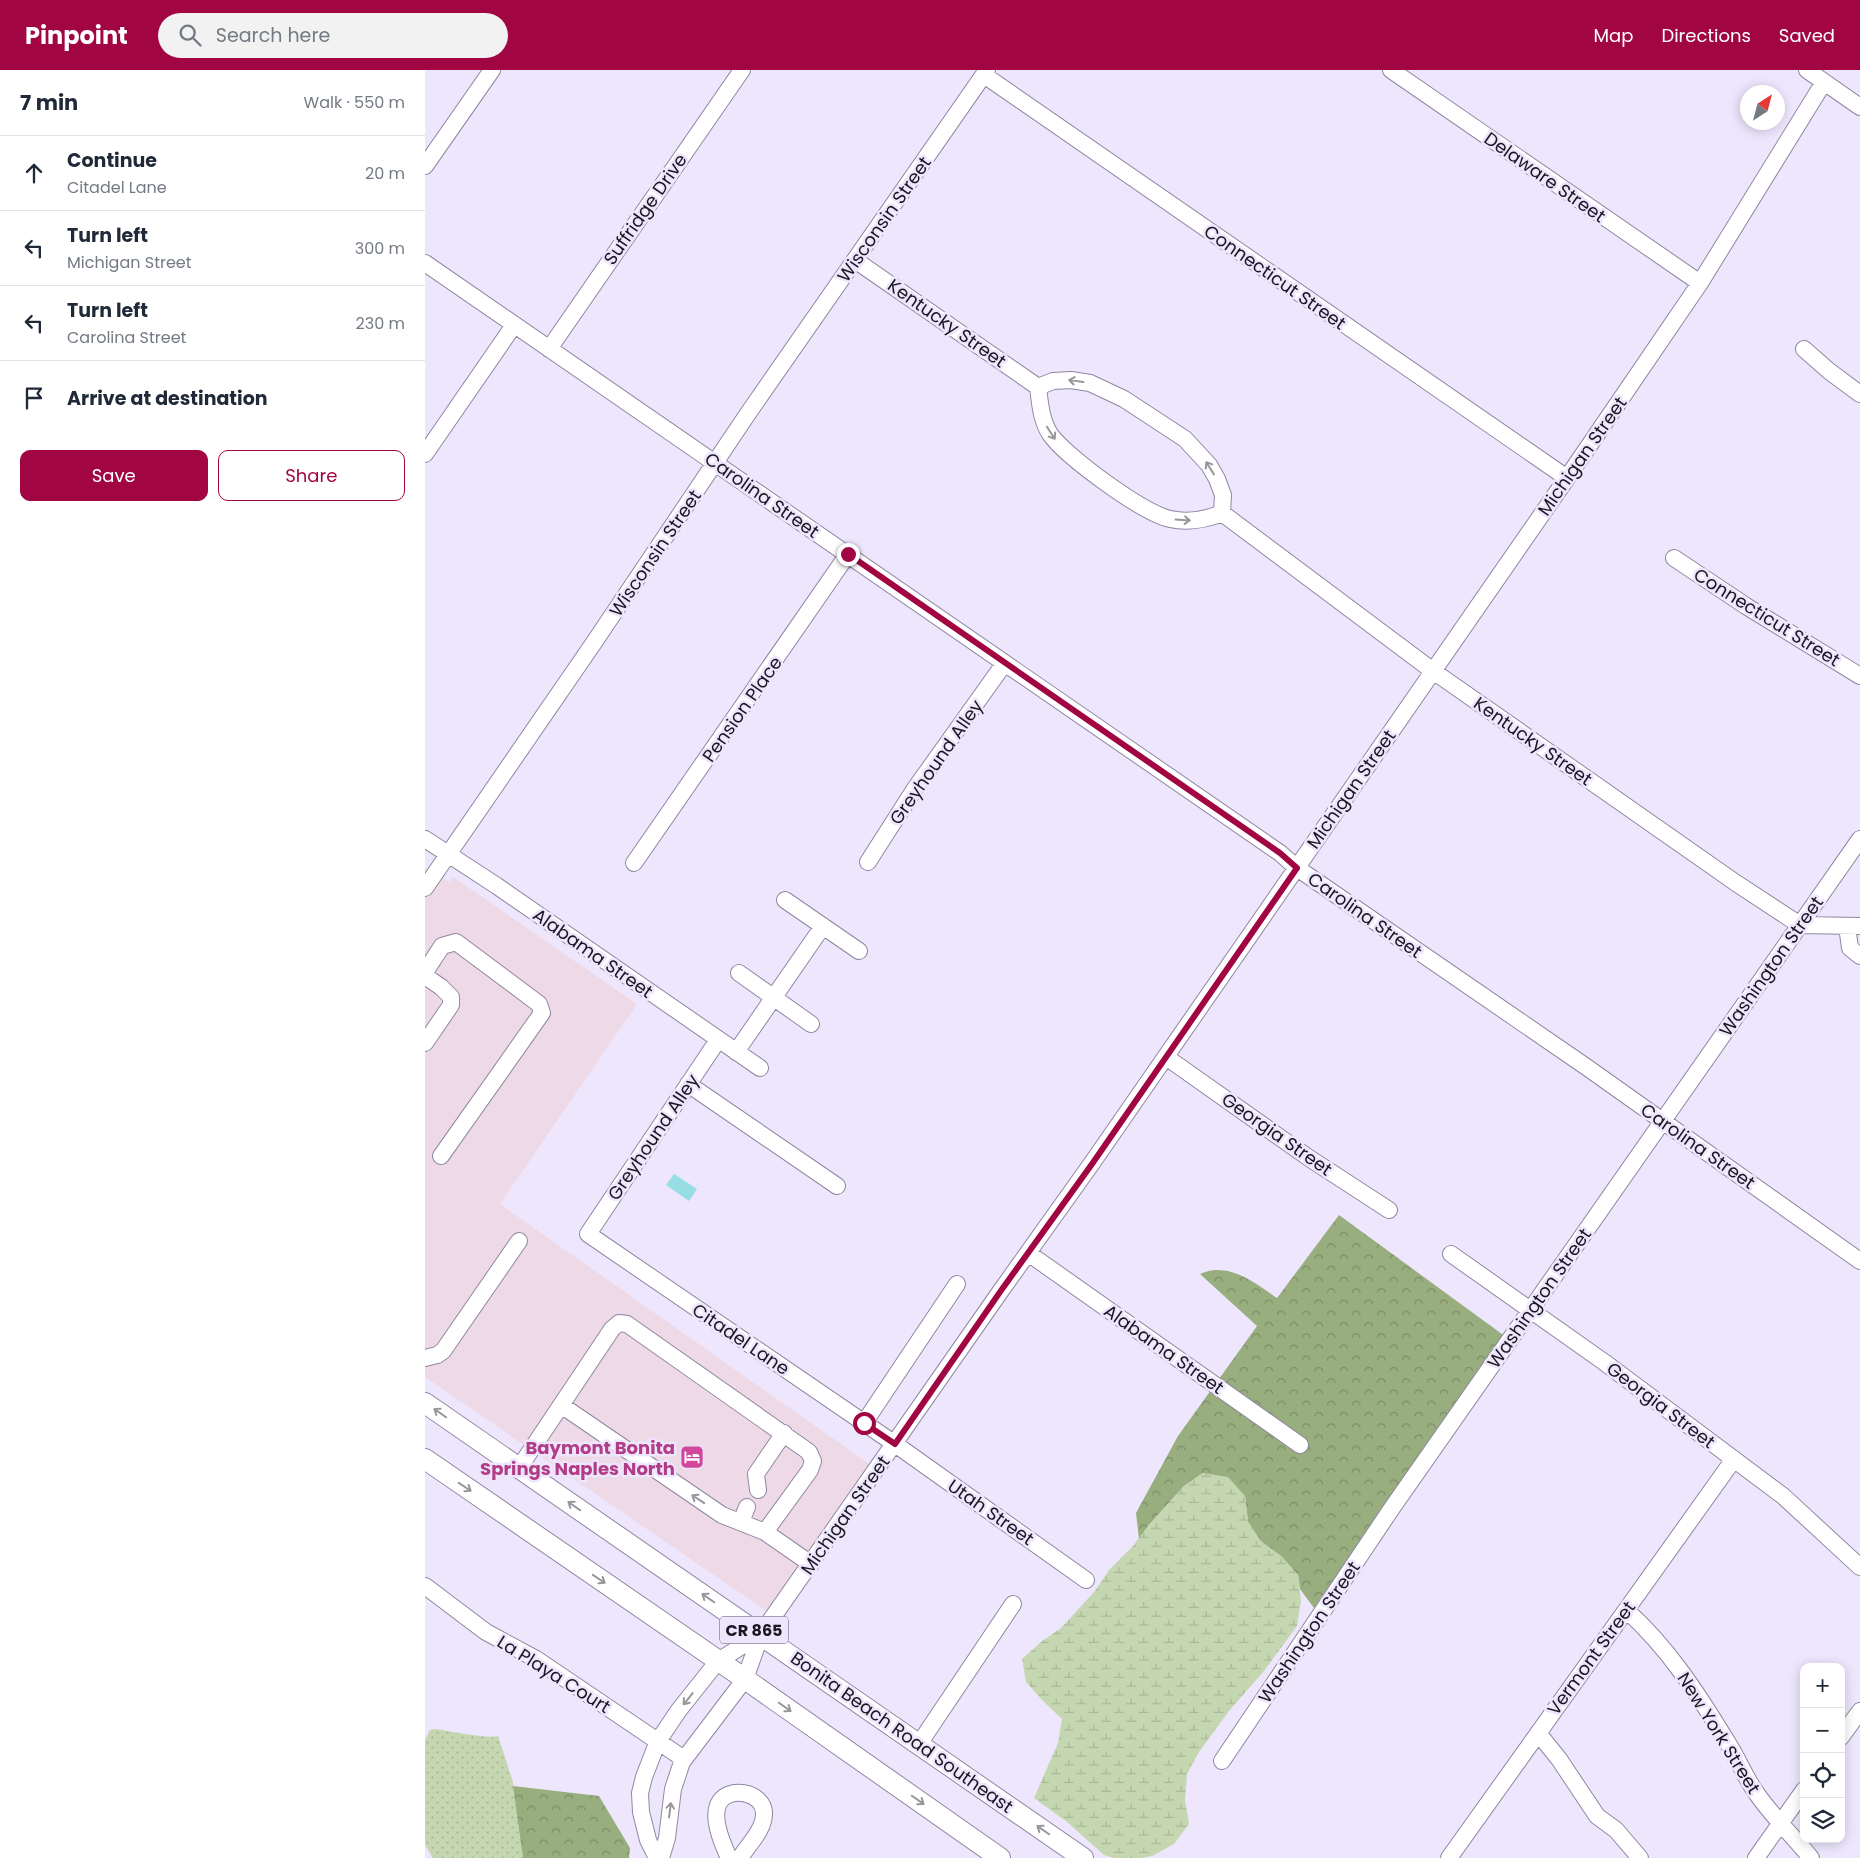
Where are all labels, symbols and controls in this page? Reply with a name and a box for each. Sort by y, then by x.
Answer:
search box [158,13,508,58]
text: Pinpoint [25,19,128,52]
icon: search [176,21,204,49]
text: Search here [216,22,330,49]
text: Map [1594,23,1633,48]
text: Directions [1661,23,1751,48]
text: Saved [1779,23,1835,48]
north arrow [1740,85,1785,130]
text: 7 min [20,88,78,117]
text: Walk · 550 m [304,91,405,114]
street label: Delaware Street [1479,126,1611,228]
text: Continue [67,147,157,174]
street label: Suffridge Drive [597,148,693,270]
street label: Wisconsin Street [831,151,937,287]
icon: ahead [20,159,48,187]
text: 20 m [365,162,405,185]
text: Citadel Lane [67,176,167,199]
street label: Connecticut Street [1199,219,1351,335]
text: Turn left [67,222,148,249]
icon: left [20,234,48,262]
text: 300 m [355,237,405,260]
text: Michigan Street [67,251,192,274]
street label: Kentucky Street [883,273,1011,373]
text: Turn left [67,297,148,324]
icon: left [20,309,48,337]
text: 230 m [356,312,405,335]
text: Carolina Street [67,326,186,349]
one-way arrow [1069,376,1085,386]
icon: arrive [20,384,48,412]
text: Arrive at destination [67,385,268,412]
street label: Michigan Street [1532,391,1632,521]
one-way arrow [1045,426,1056,440]
street label: Carolina Street [700,446,824,544]
button: Save [20,450,208,501]
button: Share [218,450,405,501]
one-way arrow [1205,461,1215,475]
street label: Wisconsin Street [603,485,707,621]
one-way arrow [1175,515,1191,525]
route end [837,543,860,566]
street label: Connecticut Street [1689,562,1845,672]
street label: Pension Place [696,651,788,767]
street label: Kentucky Street [1469,691,1597,791]
street label: Greyhound Alley [883,694,989,830]
street label: Michigan Street [1301,724,1401,854]
street label: Carolina Street [1303,866,1427,964]
street label: Washington Street [1713,891,1829,1041]
street label: Alabama Street [528,902,658,1004]
street label: Greyhound Alley [601,1069,705,1205]
street label: Georgia Street [1217,1087,1337,1181]
street label: Carolina Street [1636,1097,1760,1195]
street label: Washington Street [1481,1223,1597,1373]
street label: Citadel Lane [687,1297,795,1381]
street label: Alabama Street [1099,1298,1229,1400]
street label: Georgia Street [1602,1356,1720,1454]
one-way arrow [434,1408,448,1418]
route start [853,1412,876,1435]
place label: Baymont Bonita Springs Naples North [480,1435,675,1481]
hotel icon: Baymont Bonita Springs Naples North [679,1444,705,1470]
street label: Michigan Street [795,1450,895,1580]
street label: Utah Street [943,1473,1039,1551]
one-way arrow [458,1482,472,1492]
one-way arrow [691,1494,705,1504]
one-way arrow [567,1500,581,1511]
street label: Washington Street [1252,1556,1366,1708]
one-way arrow [592,1574,606,1584]
one-way arrow [701,1593,715,1603]
street label: Vermont Street [1541,1596,1641,1720]
road number: CR 865 [720,1616,788,1644]
street label: La Playa Court [493,1629,615,1719]
street label: Bonita Beach Road Southeast [786,1645,1018,1819]
map controls [1800,1663,1845,1843]
button: + [1800,1663,1845,1708]
street label: New York Street [1672,1667,1766,1799]
one-way arrow [682,1692,693,1705]
one-way arrow [777,1702,791,1712]
button: − [1800,1708,1845,1753]
button: locate [1800,1753,1845,1798]
one-way arrow [910,1795,924,1805]
button: layers [1800,1798,1845,1843]
one-way arrow [665,1803,675,1819]
one-way arrow [1036,1825,1050,1835]

